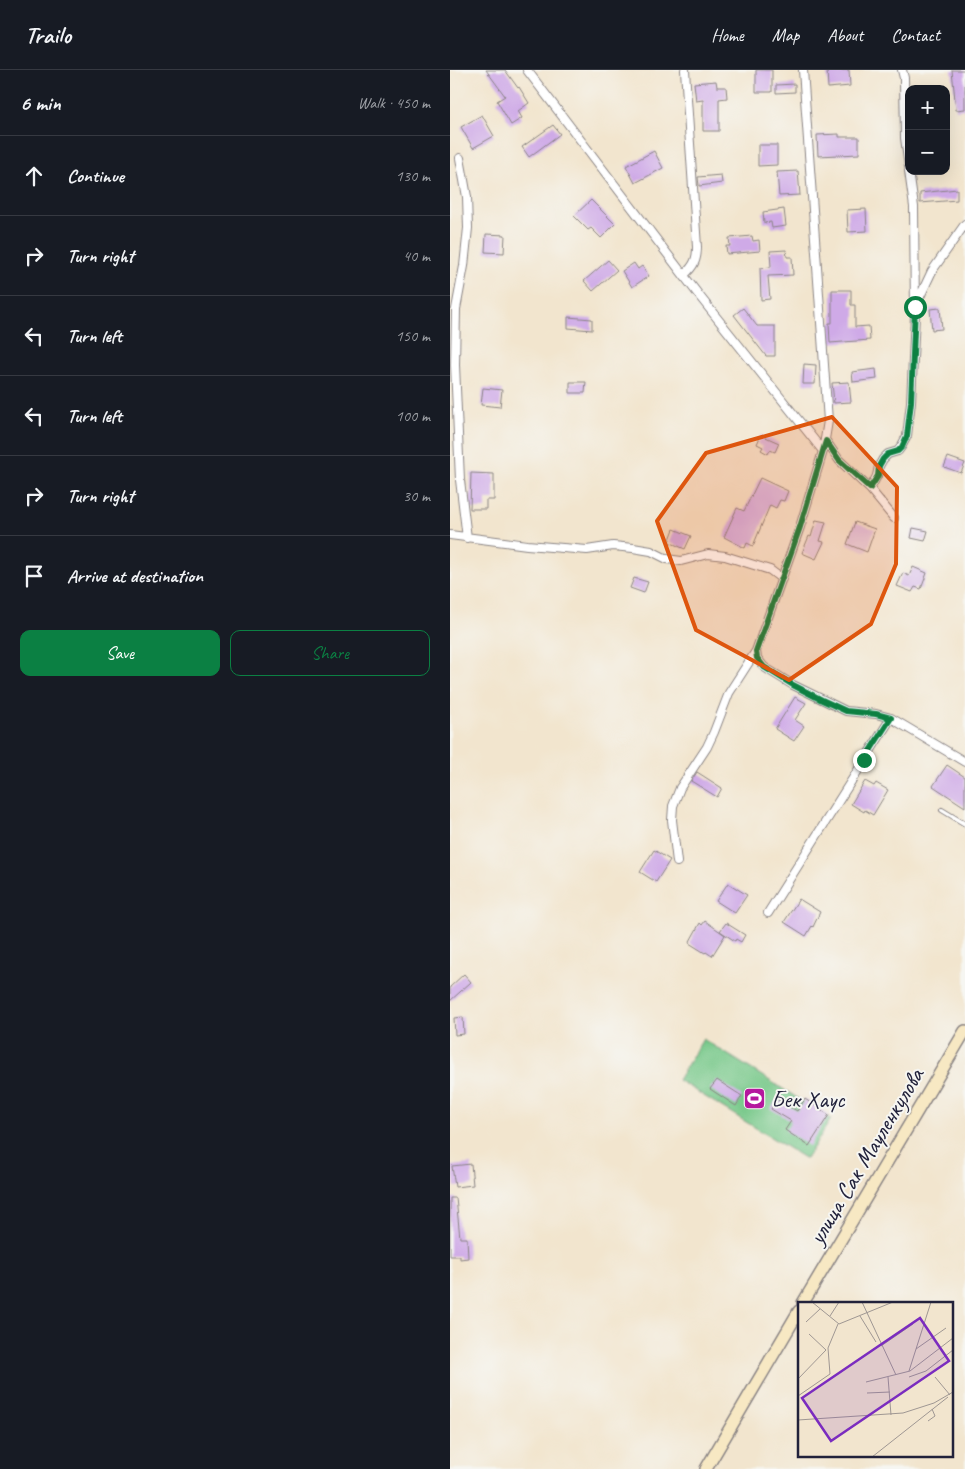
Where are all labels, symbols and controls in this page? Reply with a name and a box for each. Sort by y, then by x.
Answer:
text: Trailo [25,20,71,50]
text: Home [711,24,744,46]
text: Map [772,24,799,46]
text: About [827,24,863,46]
text: Contact [891,24,940,46]
map controls [905,85,950,175]
button: + [905,85,950,130]
text: 6 min [20,90,61,116]
text: Walk · 450 m [358,93,430,113]
button: − [905,130,950,175]
icon: ahead [20,162,48,190]
text: Continue [67,164,124,188]
text: 130 m [396,166,430,186]
icon: right [20,242,48,270]
text: Turn right [67,244,134,268]
text: 40 m [403,246,430,266]
route start [904,296,927,319]
icon: left [20,322,48,350]
text: Turn left [67,324,122,348]
text: 150 m [396,326,430,346]
icon: left [20,402,48,430]
text: Turn left [67,404,122,428]
text: 100 m [396,406,430,426]
icon: right [20,482,48,510]
text: Turn right [67,484,134,508]
text: 30 m [403,486,430,506]
icon: arrive [20,562,48,590]
text: Arrive at destination [67,564,203,588]
button: Save [20,630,220,676]
button: Share [230,630,430,676]
route end [853,749,876,772]
street label: улица Сак Мауленкулова [800,1061,931,1251]
place label: Бек Хаус [771,1084,846,1114]
sports icon: Бек Хаус [743,1087,767,1111]
inset map [798,1302,952,1456]

